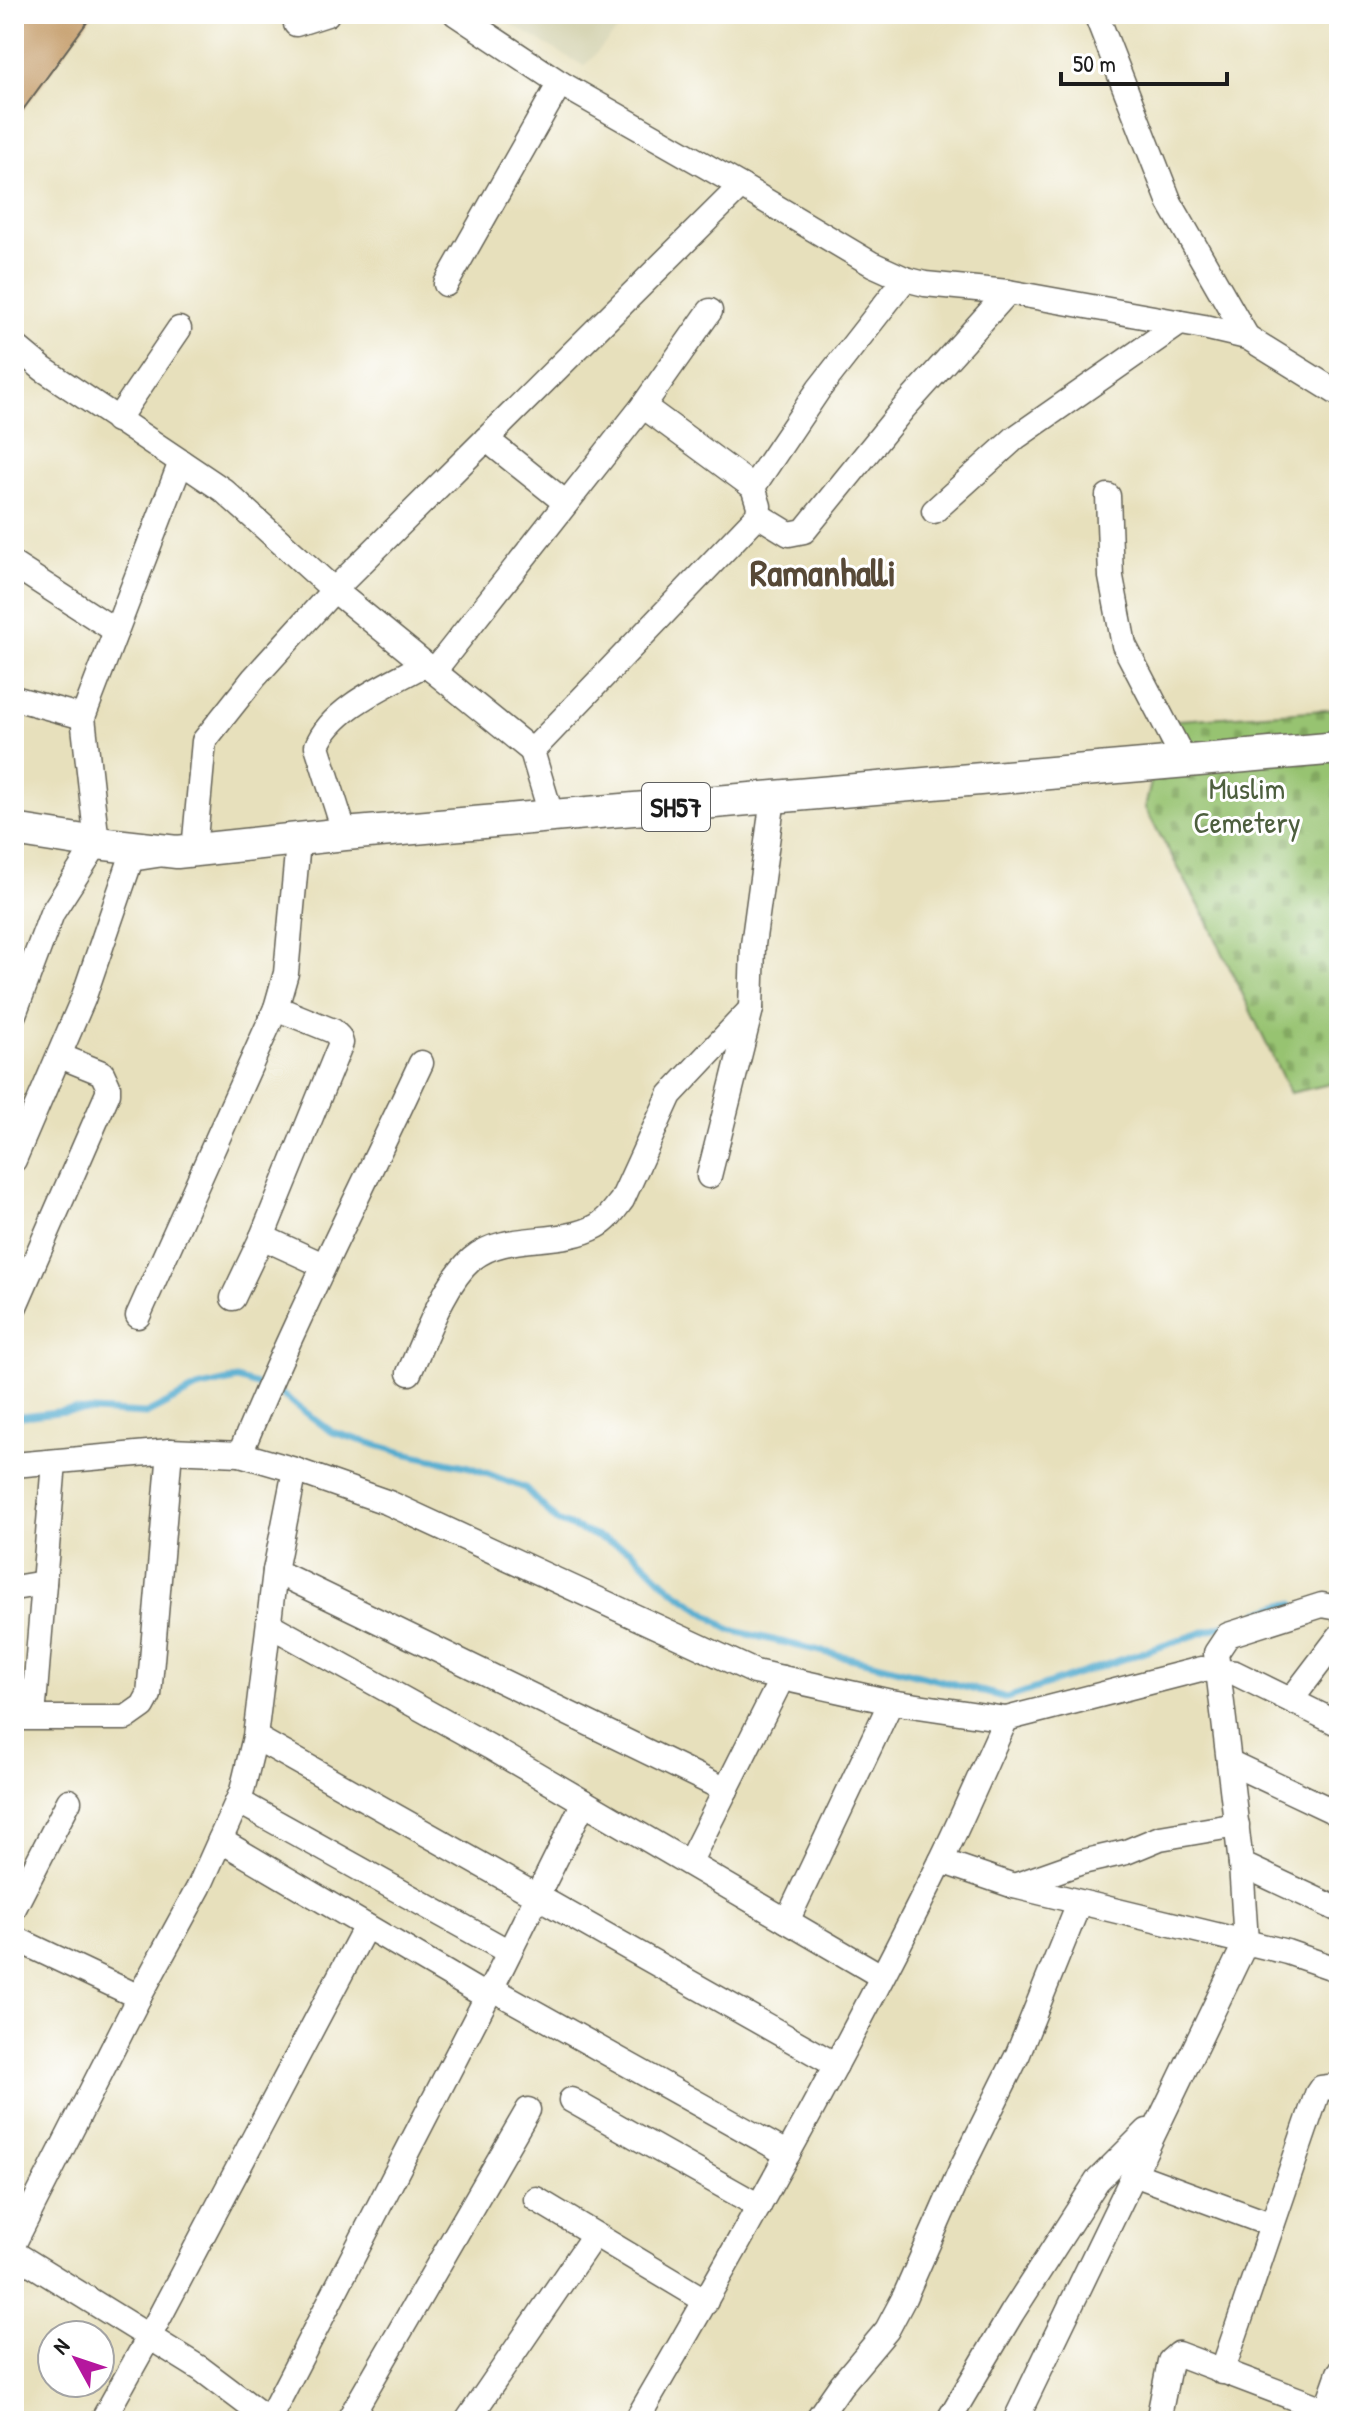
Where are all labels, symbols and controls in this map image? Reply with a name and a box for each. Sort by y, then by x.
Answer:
scale bar [1061,36,1227,86]
text: 50 m [1073,47,1116,79]
district label: Ramanhalli [750,546,896,598]
park label: Muslim Cemetery [1193,768,1301,842]
road number: SH57 [642,783,710,831]
north arrow [36,2319,116,2399]
text: N [45,2332,76,2360]

